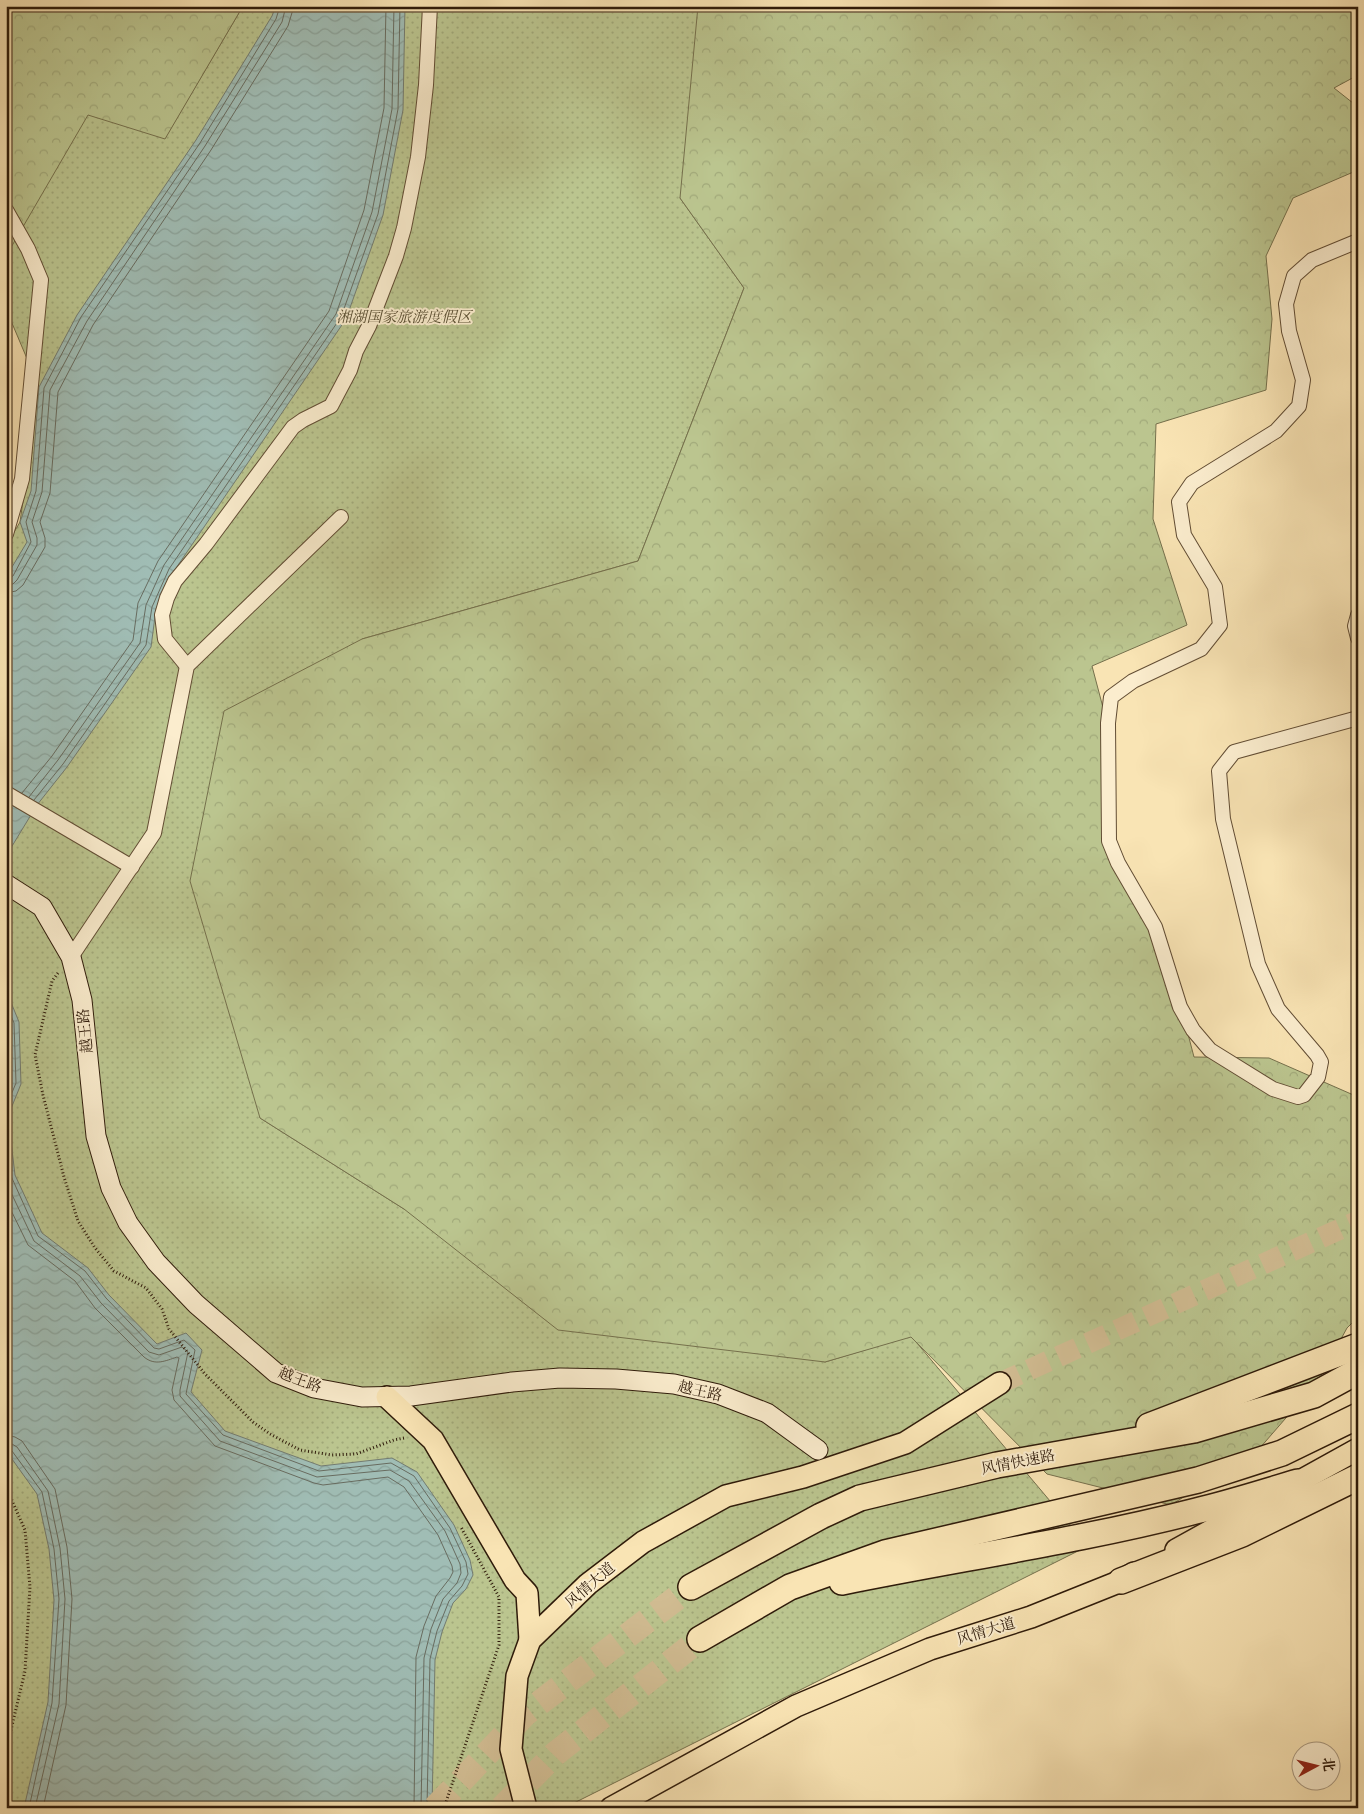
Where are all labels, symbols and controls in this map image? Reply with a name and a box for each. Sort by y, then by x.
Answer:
park label: 湘湖国家旅游度假区 [336,308,473,327]
street label: 越王路 [74,1008,97,1054]
street label: 越王路 [275,1364,324,1397]
street label: 越王路 [676,1377,724,1406]
street label: 风情快速路 [979,1446,1057,1479]
street label: 风情大道 [561,1559,619,1612]
street label: 风情大道 [955,1614,1018,1649]
north arrow [1292,1742,1342,1792]
text: 北 [1318,1756,1338,1773]

